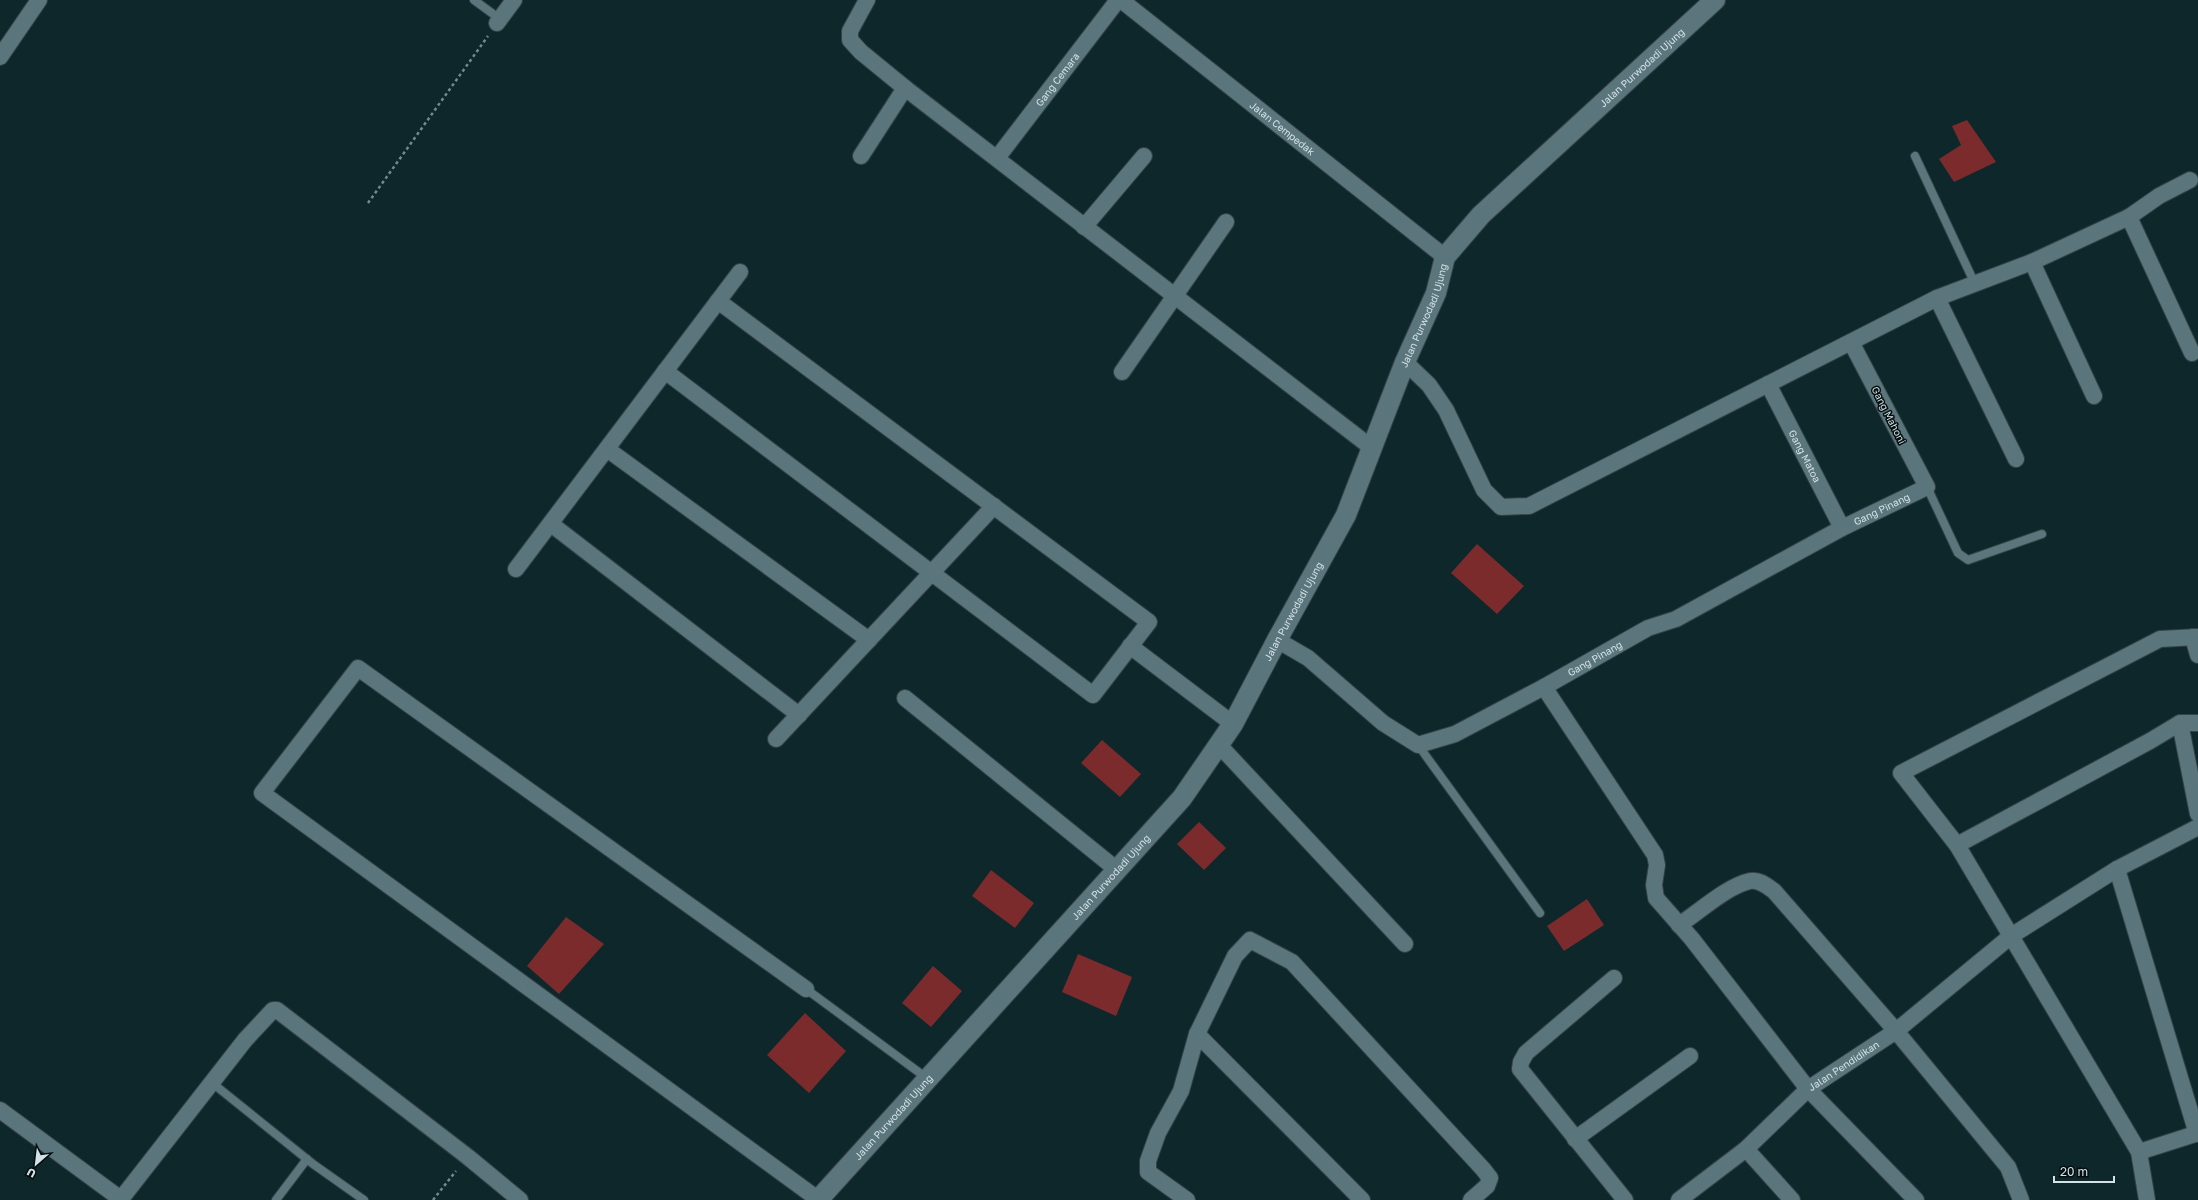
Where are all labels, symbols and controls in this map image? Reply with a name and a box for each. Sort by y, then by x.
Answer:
street label: Jalan Purwodadi Ujung [1597,25,1687,109]
street label: Gang Cemara [1033,50,1081,109]
street label: Jalan Cempedak [1247,99,1318,158]
street label: Jalan Purwodadi Ujung [1398,262,1449,369]
street label: Gang Mahoni [1869,384,1909,446]
street label: Gang Matoa [1787,428,1823,484]
street label: Gang Pinang [1852,490,1912,528]
street label: Jalan Purwodadi Ujung [1261,560,1325,663]
street label: Gang Pinang [1565,638,1624,678]
street label: Jalan Purwodadi Ujung [1069,832,1152,922]
street label: Jalan Pendidikan [1806,1038,1881,1093]
street label: Jalan Purwodadi Ujung [851,1072,935,1162]
north arrow [16,1144,56,1184]
scale bar [2054,1158,2114,1184]
text: 20 m [2060,1164,2088,1179]
text: U [24,1166,38,1181]

